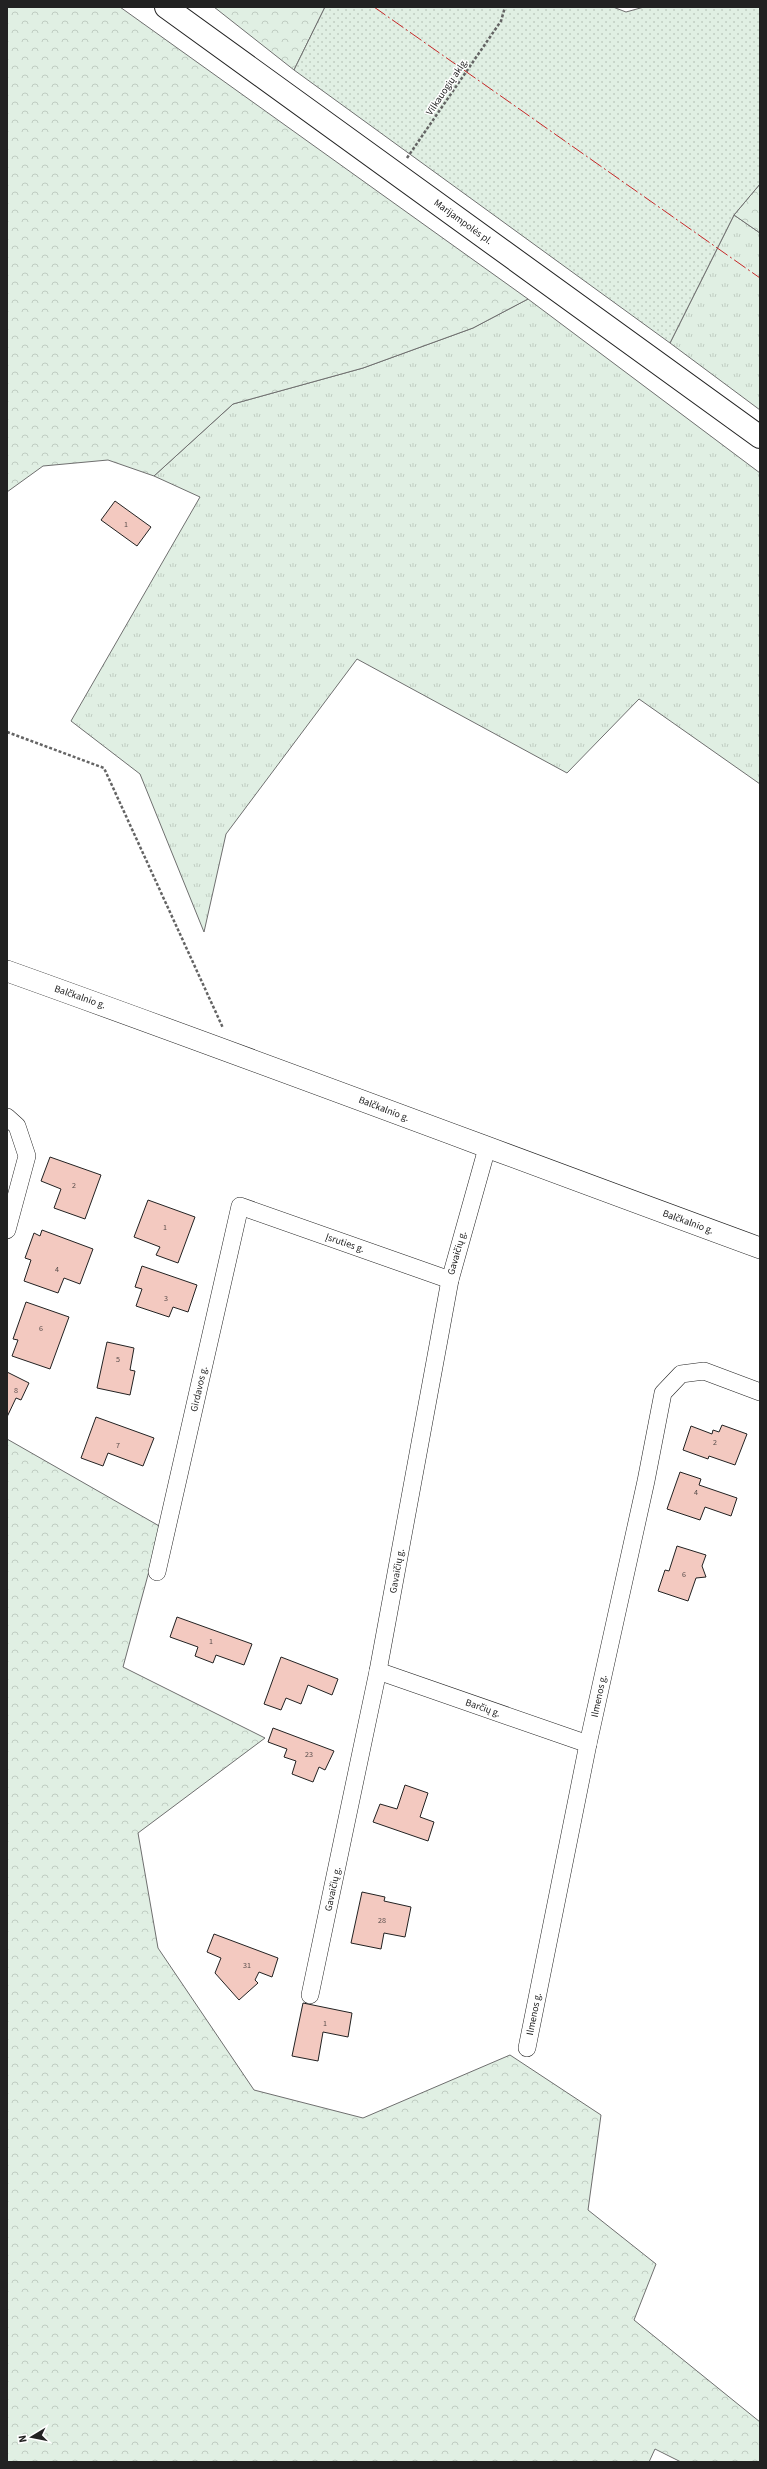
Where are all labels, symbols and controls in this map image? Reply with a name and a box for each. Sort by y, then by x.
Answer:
street label: Vilkauogių aklg. [423,56,471,118]
street label: Marijampolės pl. [431,196,495,248]
house number: 1 [124,519,128,530]
street label: Balčkalnio g. [52,982,108,1012]
street label: Balčkalnio g. [357,1093,411,1125]
house number: 2 [72,1180,76,1191]
street label: Balčkalnio g. [661,1206,715,1238]
house number: 1 [163,1222,167,1233]
street label: Gavaičių g. [444,1229,470,1277]
street label: Įsruties g. [324,1230,366,1256]
house number: 4 [55,1264,59,1275]
house number: 3 [164,1293,168,1304]
house number: 6 [39,1323,43,1334]
house number: 5 [116,1354,120,1365]
street label: Girdavos g. [187,1365,211,1413]
house number: 8 [14,1385,18,1396]
house number: 2 [713,1437,717,1448]
house number: 7 [116,1440,120,1451]
house number: 4 [694,1487,698,1498]
street label: Gavaičių g. [386,1548,408,1594]
house number: 6 [682,1569,686,1580]
house number: 1 [209,1636,213,1647]
street label: Ilmenos g. [588,1673,610,1719]
street label: Barčių g. [464,1695,502,1721]
house number: 23 [305,1749,313,1760]
street label: Gavaičių g. [321,1865,345,1913]
house number: 28 [378,1915,386,1926]
house number: 31 [243,1960,251,1971]
street label: Ilmenos g. [523,1992,545,2036]
house number: 1 [323,2018,327,2029]
north arrow [12,2417,52,2457]
text: N [15,2434,31,2444]

